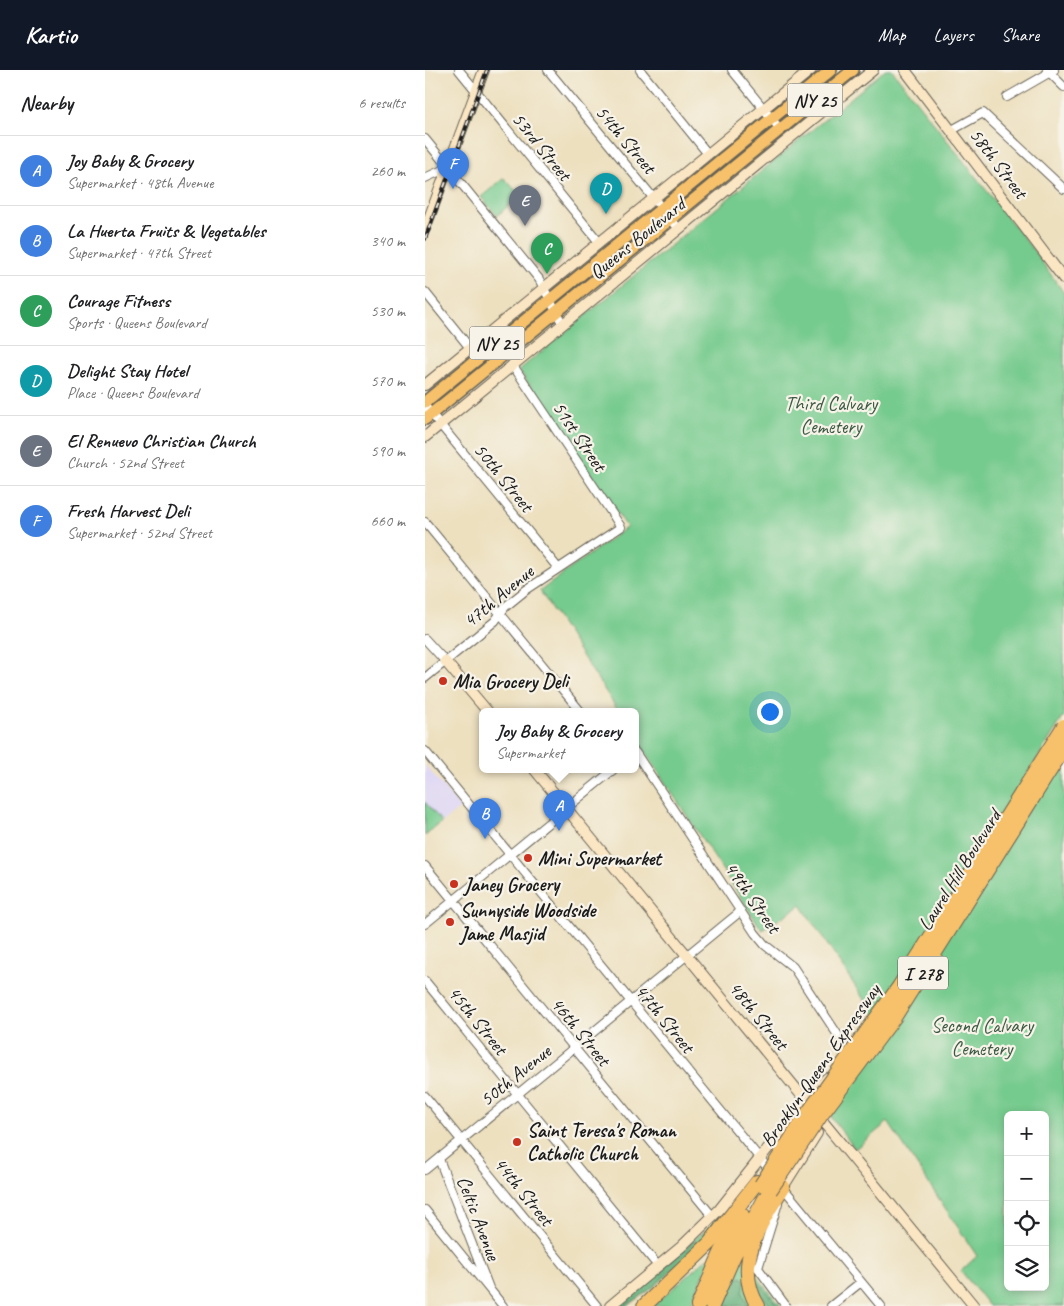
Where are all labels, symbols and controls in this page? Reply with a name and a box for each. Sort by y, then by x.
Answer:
text: Kartio [25,20,77,50]
text: Map [878,24,906,46]
text: Layers [934,24,973,46]
text: Share [1001,24,1039,46]
road number: NY 25 [787,84,843,116]
text: Nearby [20,90,73,116]
text: 6 results [358,93,405,113]
street label: 54th Street [590,100,663,180]
street label: 53rd Street [506,107,578,188]
street label: 58th Street [964,123,1035,205]
pin: F [437,148,469,189]
text: Joy Baby & Grocery [67,149,193,173]
text: A [32,161,40,181]
text: 260 m [371,161,405,181]
text: Supermarket · 48th Avenue [67,173,213,193]
pin: D [590,173,622,214]
pin: E [509,185,541,226]
street label: Queens Boulevard [584,190,693,285]
text: La Huerta Fruits & Vegetables [67,219,265,243]
text: B [32,231,40,251]
text: 340 m [371,231,405,251]
pin: C [531,233,563,274]
text: Supermarket · 47th Street [67,243,211,263]
text: Courage Fitness [67,289,170,313]
text: C [32,301,40,321]
text: 530 m [371,301,405,321]
text: Sports · Queens Boulevard [67,313,207,333]
road number: NY 25 [469,326,525,360]
text: Delight Stay Hotel [67,359,188,383]
text: D [31,371,41,391]
text: 570 m [371,371,405,391]
text: Place · Queens Boulevard [67,383,199,403]
park label: Third Calvary Cemetery [785,391,879,439]
street label: 51st Street [547,396,613,478]
text: El Renuevo Christian Church [67,429,256,453]
street label: 50th Street [468,438,541,519]
text: E [32,441,40,461]
text: 590 m [371,441,405,461]
text: Church · 52nd Street [67,453,184,473]
text: Fresh Harvest Deli [67,499,189,523]
text: F [32,511,40,531]
text: 660 m [371,511,405,531]
text: Supermarket · 52nd Street [67,523,212,543]
street label: 47th Avenue [458,559,540,633]
place label: Mia Grocery Deli [453,669,571,694]
marker: Mia Grocery Deli [437,675,449,687]
your location [757,699,783,725]
popup [479,708,639,773]
text: Joy Baby & Grocery [496,719,622,743]
text: Supermarket [496,743,564,763]
pin: A [543,790,575,831]
pin: B [469,798,501,839]
street label: Laurel Hill Boulevard [912,803,1008,935]
place label: Mini Supermarket [538,846,663,871]
marker: Mini Supermarket [522,852,534,864]
street label: 49th Street [719,857,788,940]
place label: Janey Grocery [462,872,561,898]
marker: Janey Grocery [448,878,460,890]
place label: Sunnyside Woodside Jame Masjid [458,898,597,946]
marker: Sunnyside Woodside Jame Masjid [444,916,456,928]
road number: I 278 [898,956,948,990]
street label: 48th Street [723,976,796,1057]
street label: Brooklyn-Queens Expressway [755,977,887,1152]
street label: 47th Street [629,979,702,1060]
street label: 45th Street [442,981,515,1062]
street label: 46th Street [545,992,618,1073]
park label: Second Calvary Cemetery [931,1013,1035,1061]
street label: 50th Avenue [475,1038,557,1112]
map controls [1004,1111,1049,1291]
button: + [1004,1111,1049,1156]
place label: Saint Teresa's Roman Catholic Church [527,1118,678,1166]
marker: Saint Teresa's Roman Catholic Church [511,1136,523,1148]
street label: 44th Street [488,1152,561,1233]
button: − [1004,1156,1049,1201]
street label: Celtic Avenue [451,1173,507,1265]
button: locate [1004,1201,1049,1246]
button: layers [1004,1246,1049,1291]

